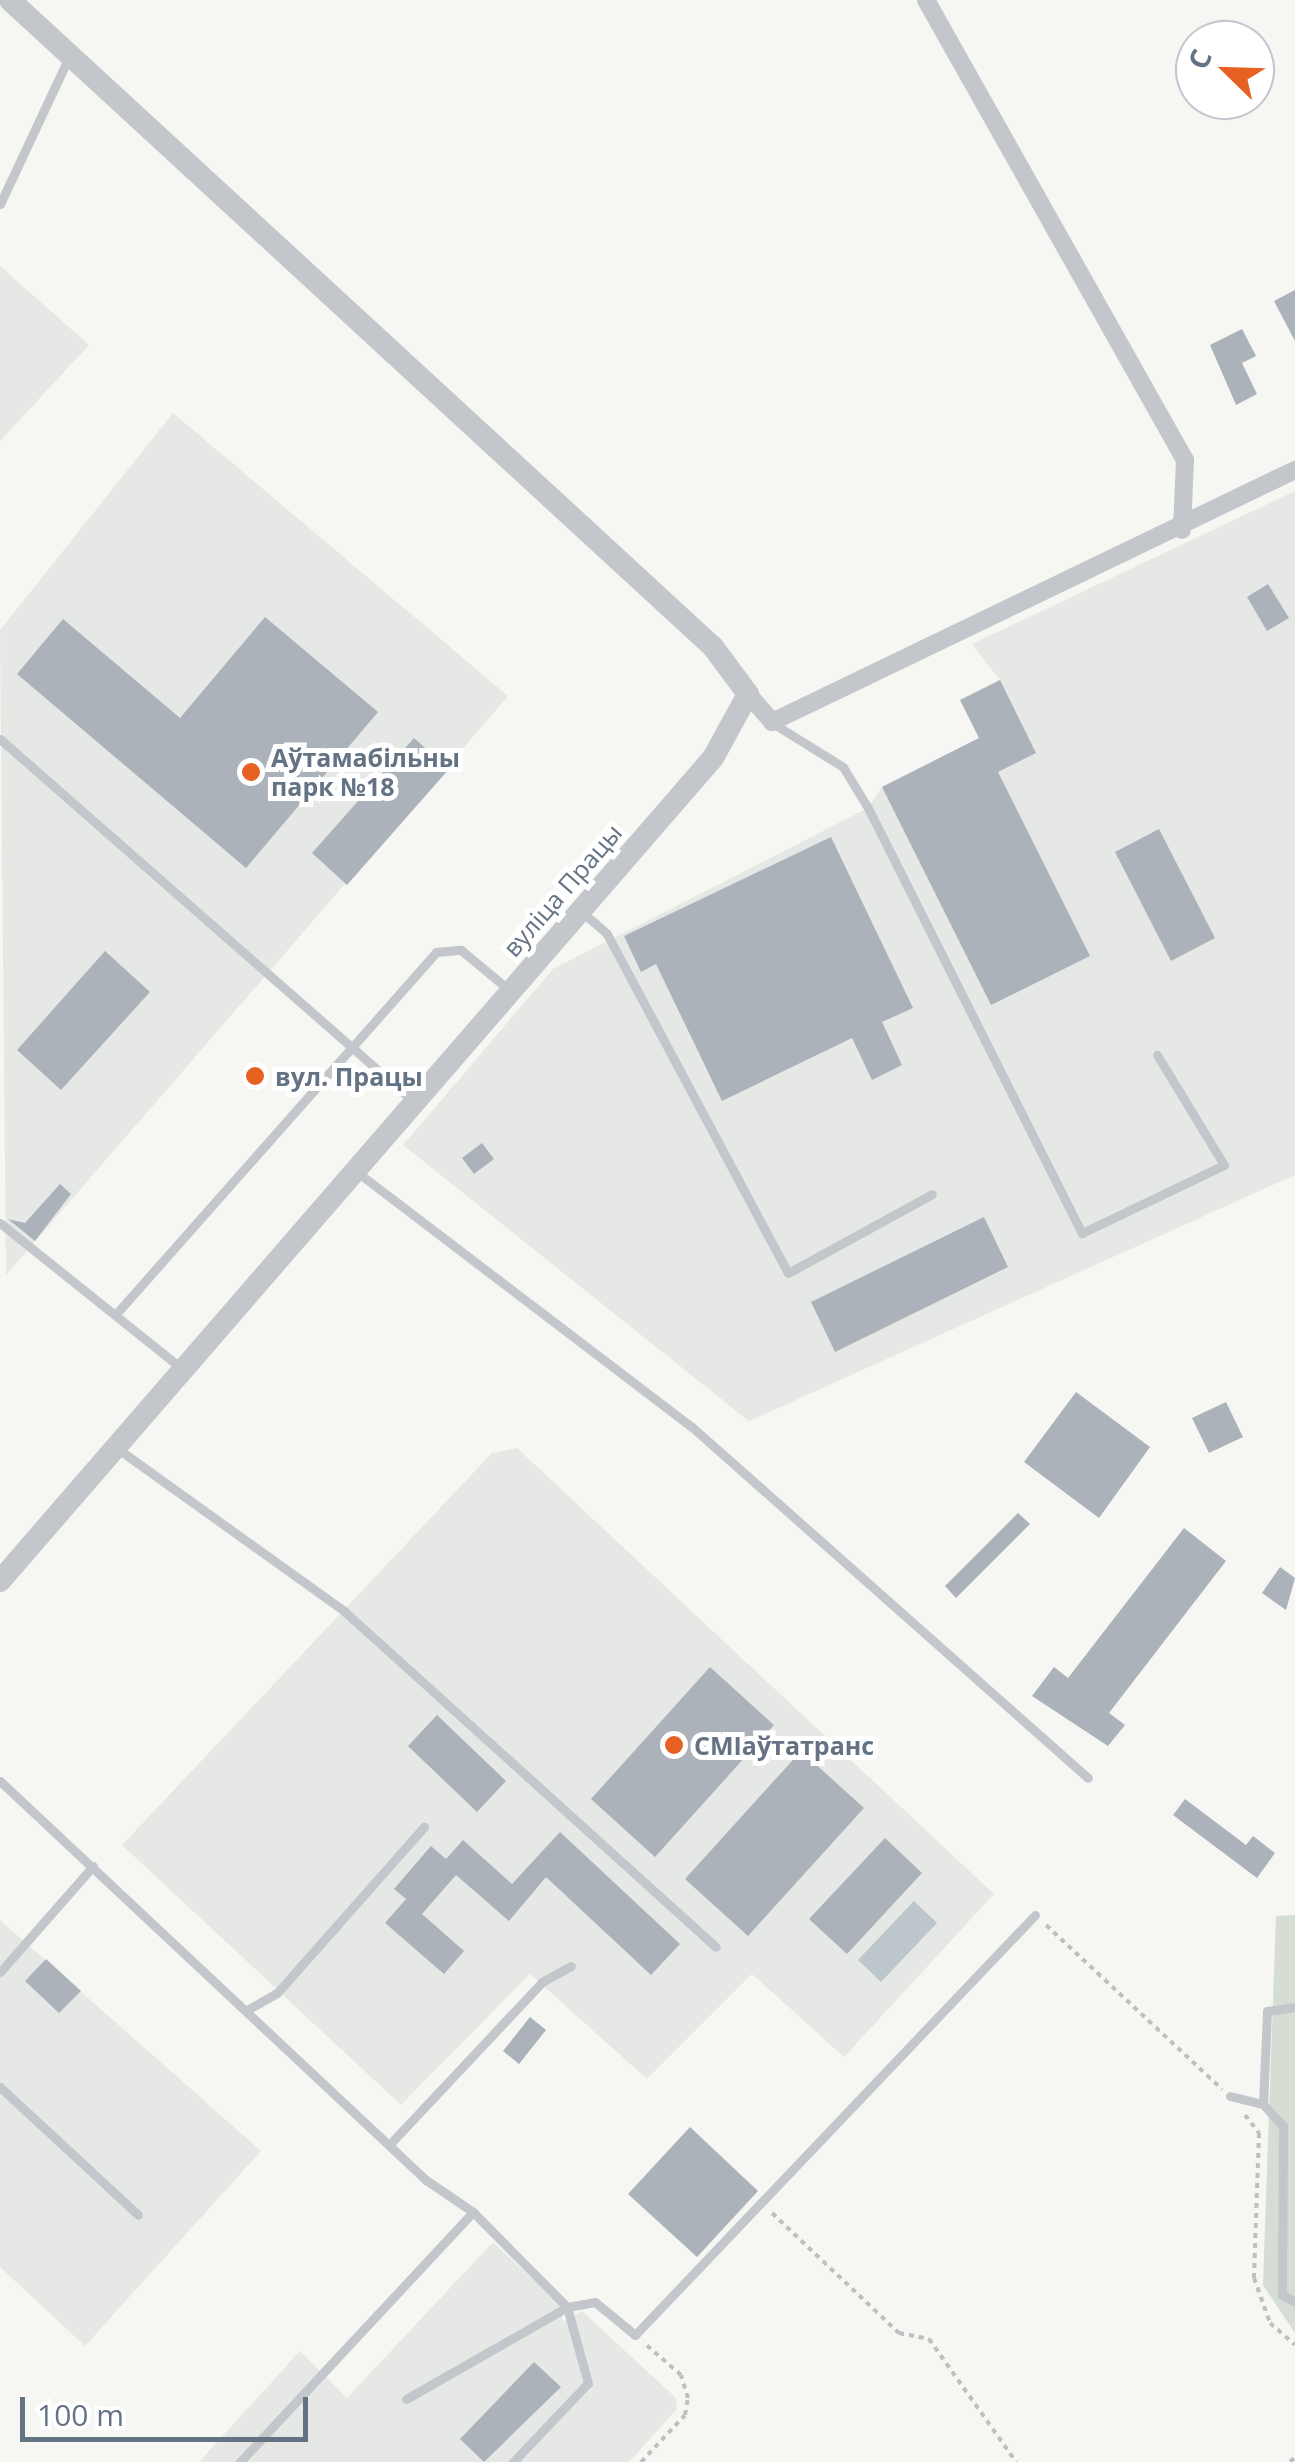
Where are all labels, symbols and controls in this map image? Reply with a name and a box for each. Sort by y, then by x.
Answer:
north arrow [1175,20,1275,120]
text: С [1178,43,1220,75]
place label: Аўтамабільны парк №18 [271,743,460,802]
marker: Аўтамабільны парк №18 [240,761,262,783]
street label: вуліца Працы [496,818,628,962]
place label: вул. Працы [275,1061,423,1091]
marker: вул. Працы [244,1065,266,1087]
place label: СМІаўтатранс [694,1730,874,1760]
marker: СМІаўтатранс [663,1734,685,1756]
scale bar [25,2377,312,2439]
text: 100 m [37,2394,124,2435]

